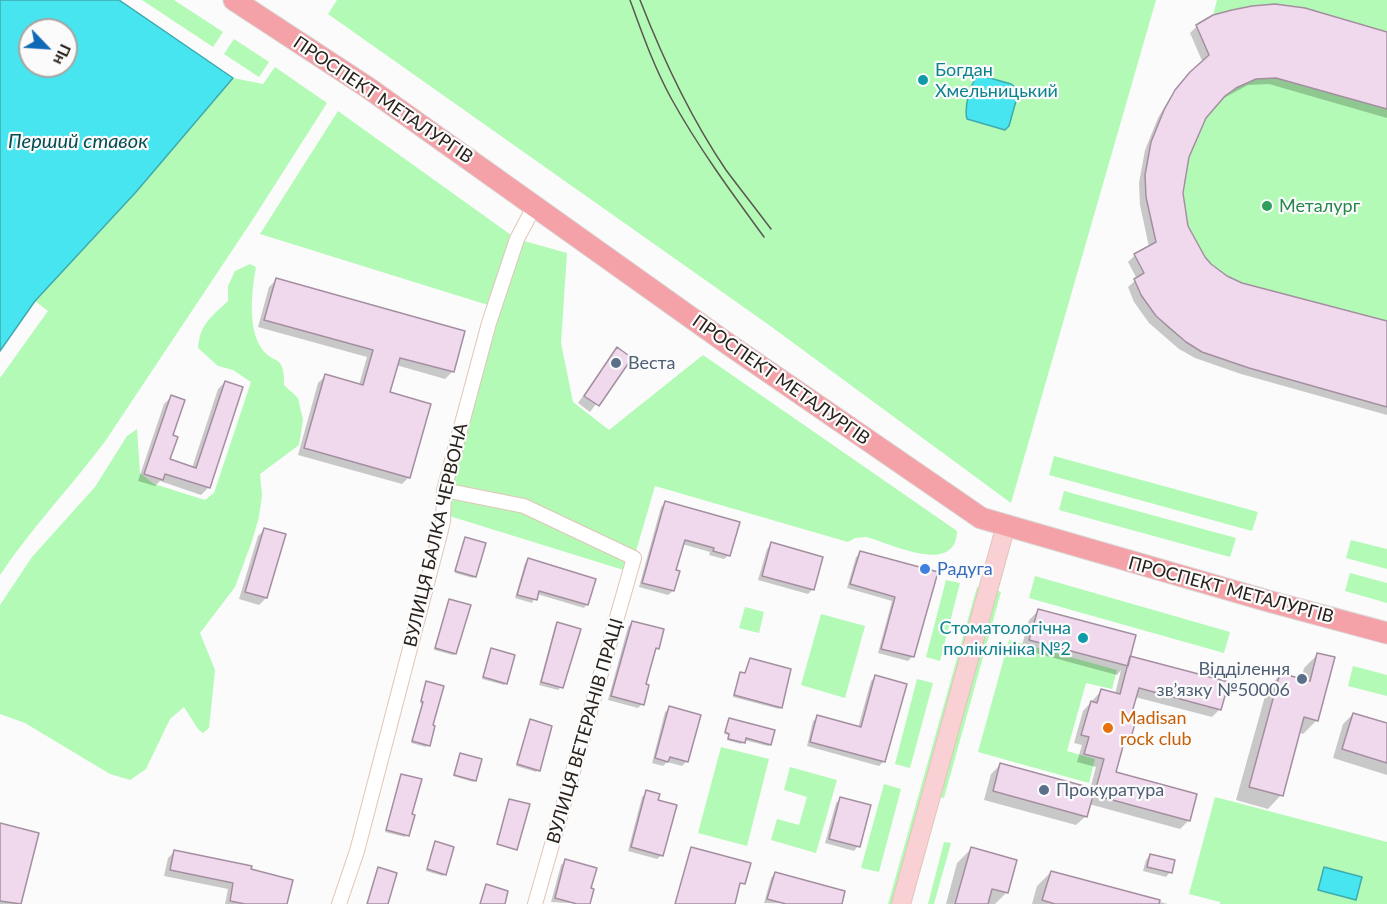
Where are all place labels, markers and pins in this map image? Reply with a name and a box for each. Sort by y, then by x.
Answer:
place label: Богдан Хмельницький [935,59,1058,101]
marker: Богдан Хмельницький [916,73,930,87]
place label: Металург [1279,195,1360,217]
marker: Металург [1260,199,1274,213]
place label: Веста [628,352,676,374]
marker: Веста [609,356,623,370]
place label: Радуга [937,558,993,580]
marker: Радуга [918,562,932,576]
place label: Стоматологічна поліклініка №2 [939,617,1071,660]
marker: Стоматологічна поліклініка №2 [1076,631,1090,645]
place label: Відділення зв’язку №50006 [1157,658,1290,700]
marker: Відділення зв’язку №50006 [1295,672,1309,686]
place label: Madisan rock club [1120,707,1192,750]
marker: Madisan rock club [1101,721,1115,735]
place label: Прокуратура [1056,779,1164,801]
marker: Прокуратура [1037,783,1051,797]

